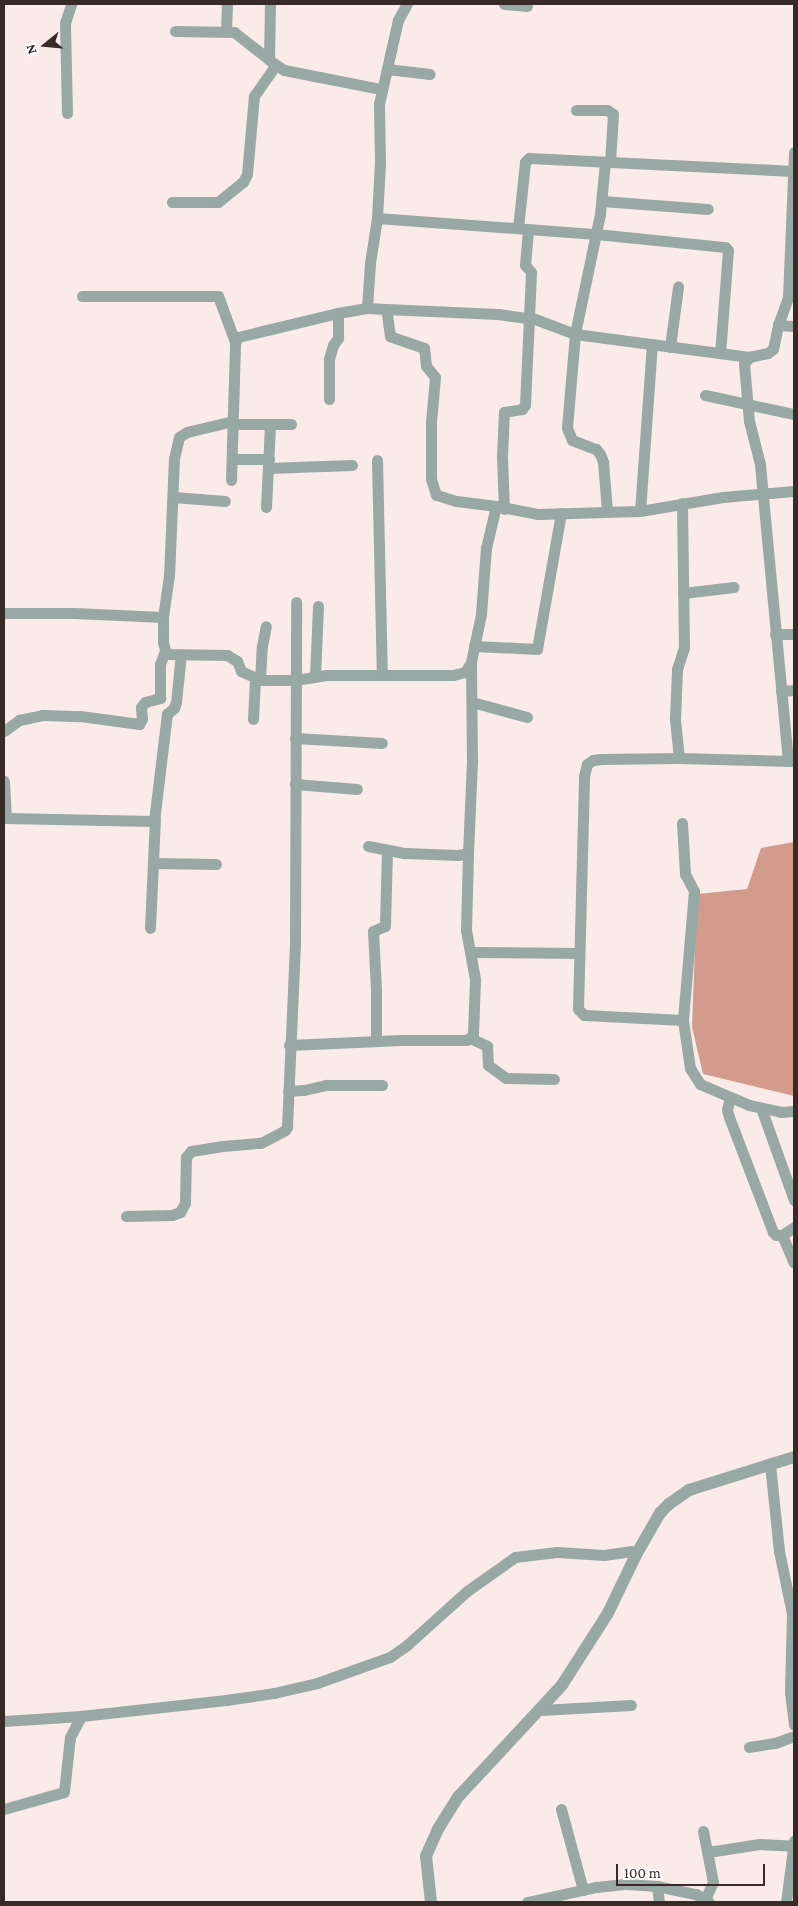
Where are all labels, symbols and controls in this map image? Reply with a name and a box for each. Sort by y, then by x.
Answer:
north arrow [20,20,70,70]
text: N [22,42,40,56]
scale bar [618,1854,767,1886]
text: 100 m [624,1865,661,1881]

